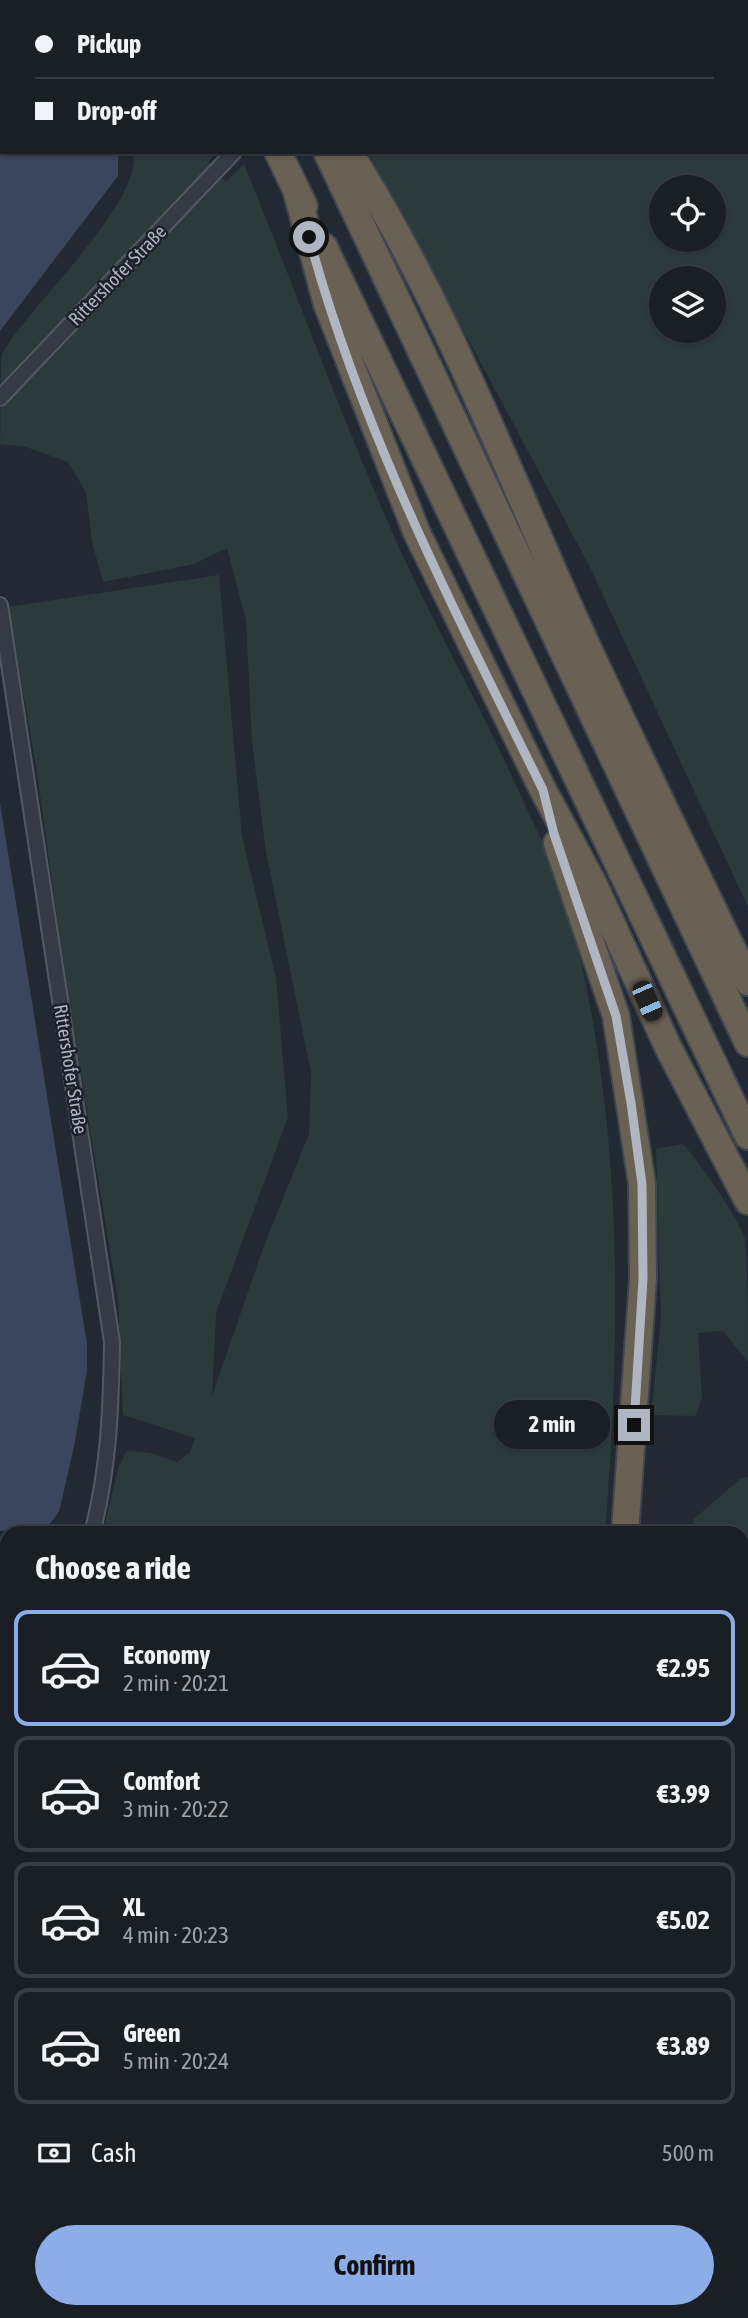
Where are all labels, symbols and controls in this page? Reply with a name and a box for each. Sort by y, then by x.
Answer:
text: Pickup [77,29,141,59]
text: Drop-off [77,96,157,126]
map controls [649,175,726,343]
button: locate [649,175,726,252]
street label: Rittershofer Straße [64,220,170,330]
route start [293,221,325,253]
button: layers [649,266,726,343]
car [629,978,666,1024]
street label: Rittershofer Straße [50,1003,92,1135]
callout: 2 min [494,1400,610,1450]
route end [618,1409,650,1441]
text: 2 min [529,1411,575,1437]
text: Choose a ride [35,1549,191,1586]
icon: car [39,1637,102,1700]
text: Economy [123,1640,210,1670]
text: €2.95 [657,1653,710,1683]
text: 2 min · 20:21 [123,1670,229,1696]
icon: car [39,1763,102,1826]
text: Comfort [123,1766,200,1796]
text: €3.99 [657,1779,710,1809]
text: 3 min · 20:22 [123,1796,229,1822]
icon: car [39,1889,102,1952]
text: XL [123,1892,145,1922]
text: €5.02 [657,1905,710,1935]
text: 4 min · 20:23 [123,1922,229,1948]
icon: car [39,2015,102,2078]
text: Green [123,2018,181,2048]
text: €3.89 [657,2031,710,2061]
text: 5 min · 20:24 [123,2048,229,2074]
icon: cash [35,2134,73,2172]
text: Cash [91,2138,137,2168]
text: 500 m [662,2140,714,2166]
button: Confirm [35,2225,714,2305]

